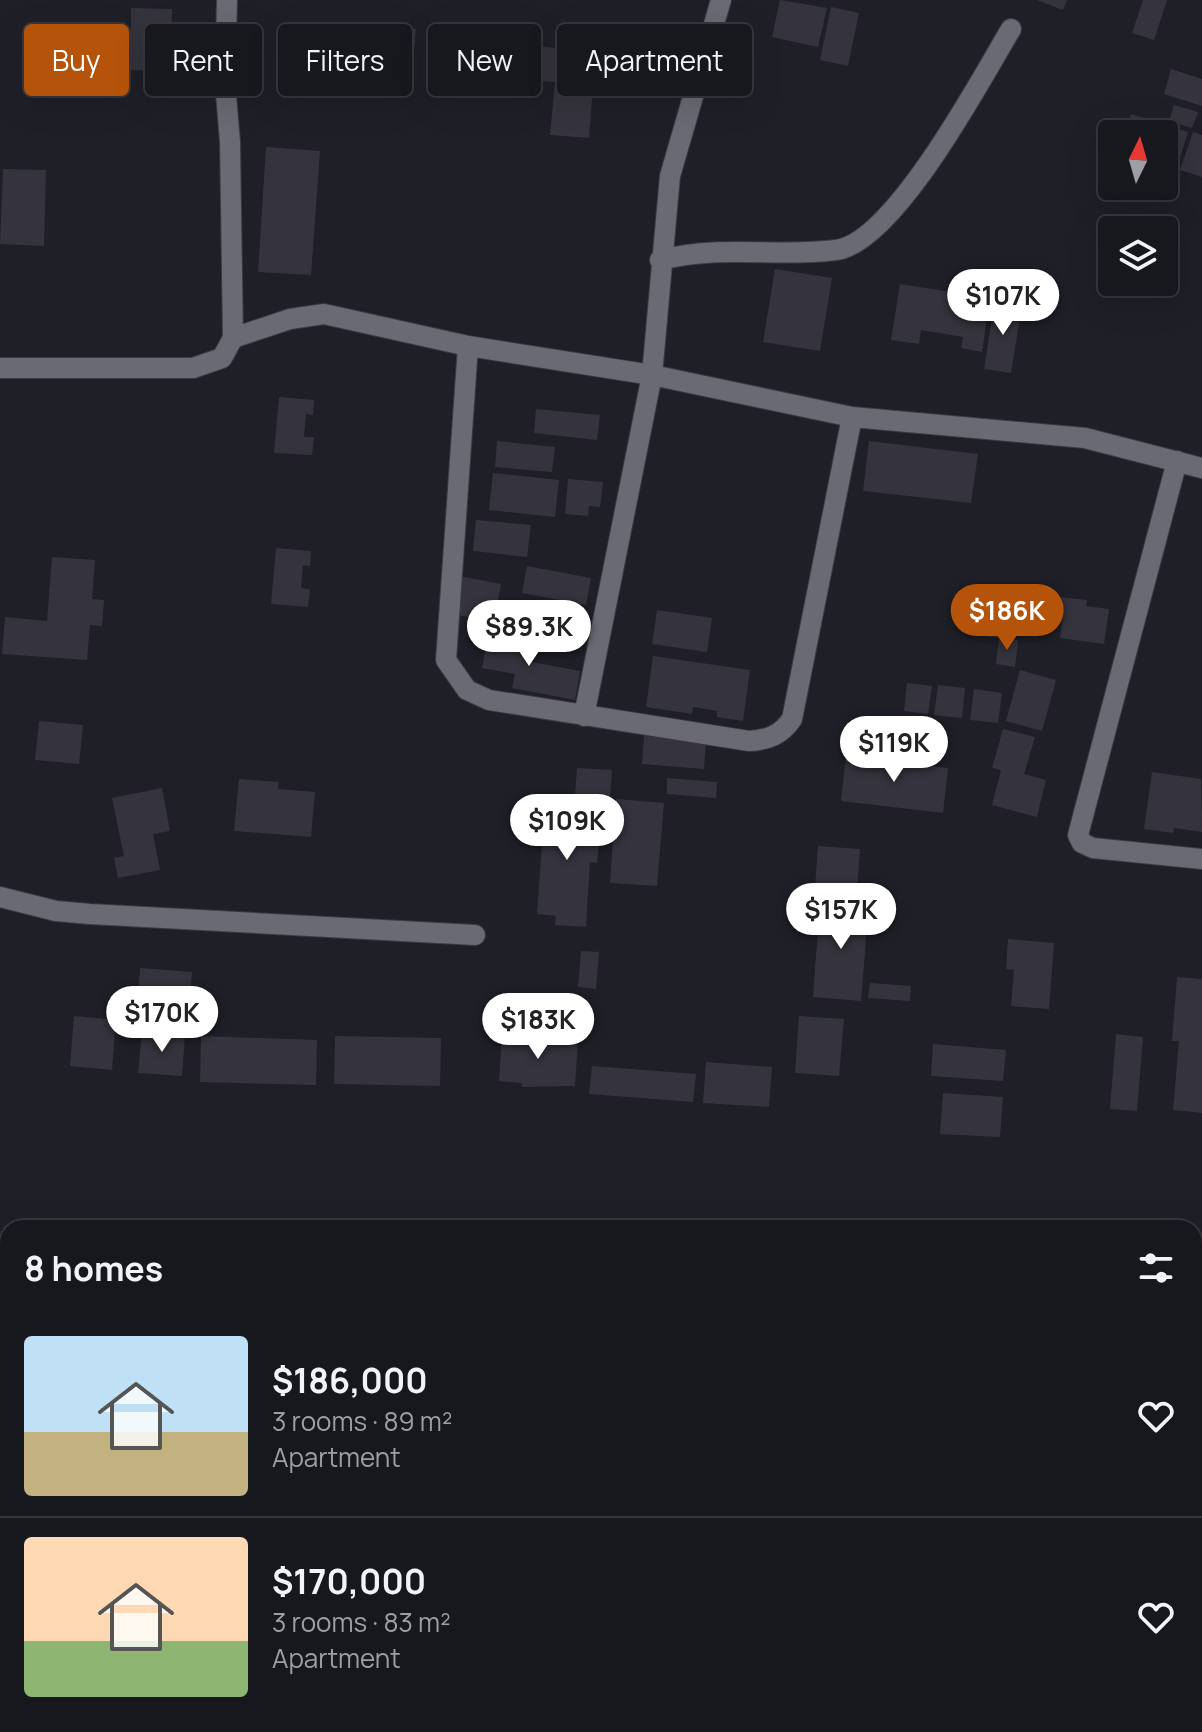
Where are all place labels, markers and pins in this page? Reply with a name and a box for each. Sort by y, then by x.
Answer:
pin: $107K [947,269,1059,337]
pin: $186K [951,584,1063,652]
pin: $89.3K [464,600,594,668]
pin: $119K [838,716,950,784]
pin: $109K [511,794,623,862]
pin: $157K [785,883,897,951]
pin: $170K [106,986,218,1054]
pin: $183K [482,993,594,1061]

